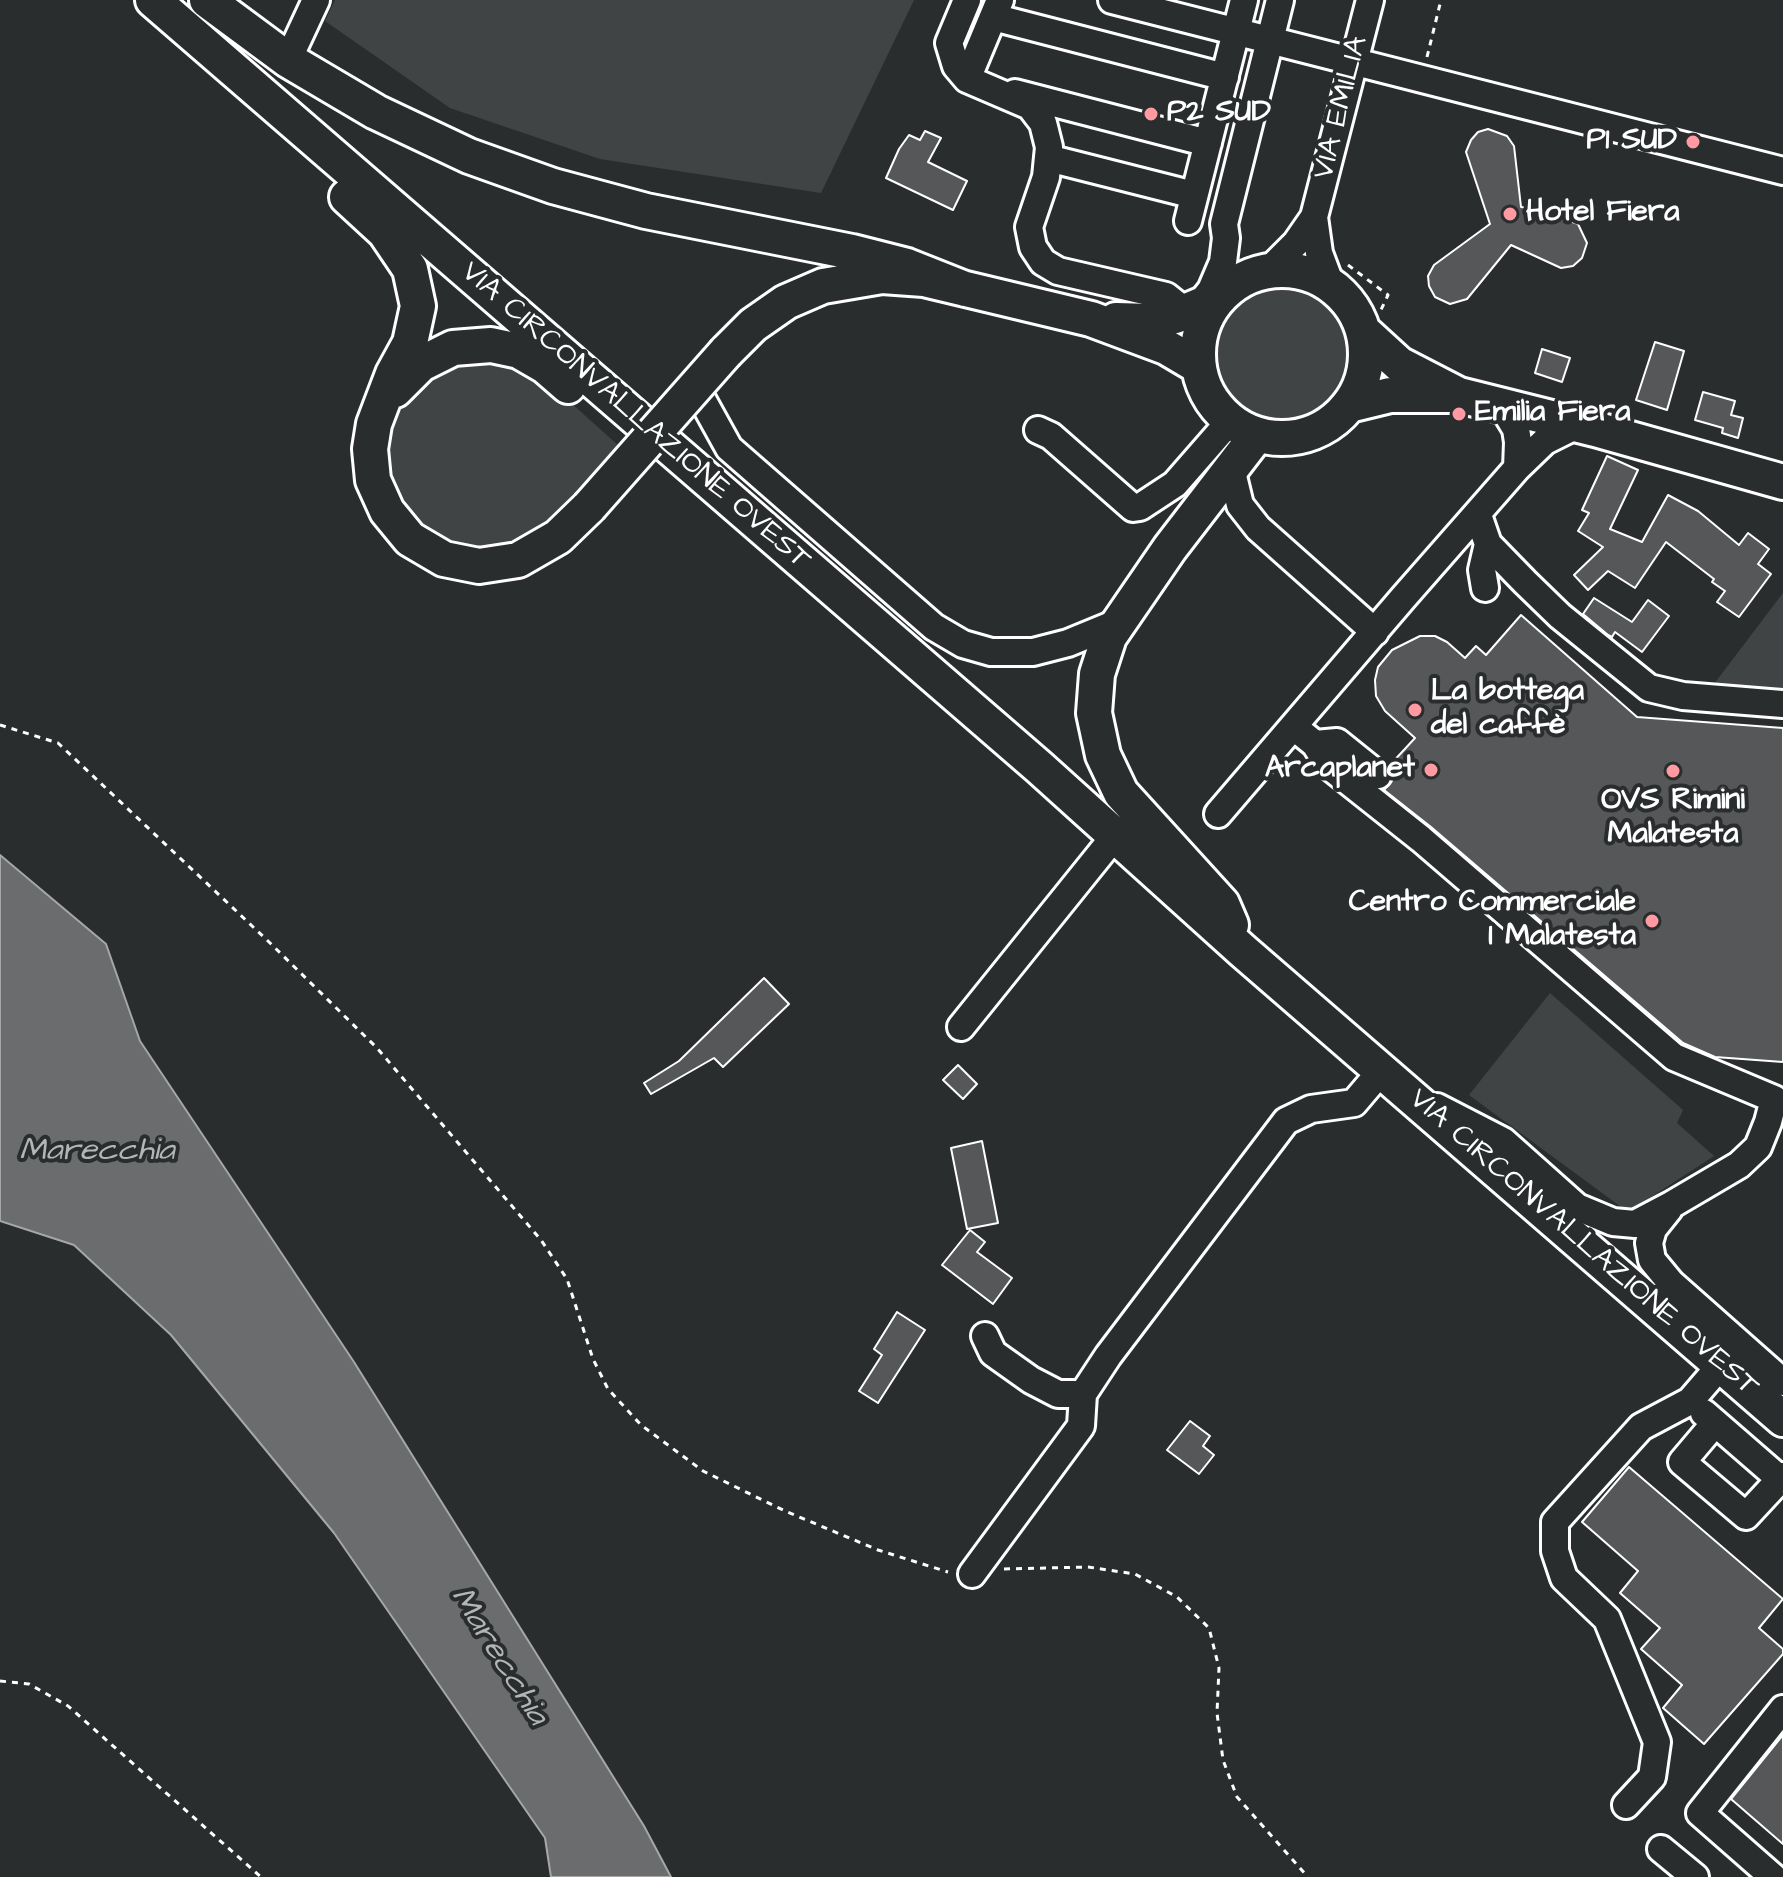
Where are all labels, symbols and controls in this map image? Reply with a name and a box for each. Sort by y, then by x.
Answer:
street label: VIA EMILIA [1307,33,1377,183]
place label: P2 SUD [1167,96,1271,132]
marker: P2 SUD [1142,105,1160,123]
place label: P1 SUD [1586,124,1677,160]
marker: P1 SUD [1684,133,1702,151]
place label: Hotel Fiera [1526,196,1679,232]
marker: Hotel Fiera [1501,205,1519,223]
street label: VIA CIRCONVALLAZIONE OVEST [453,255,817,579]
place label: Emilia Fiera [1475,396,1631,432]
marker: Emilia Fiera [1450,405,1468,423]
place label: La bottega del caffè [1431,675,1584,746]
marker: La bottega del caffè [1406,701,1424,719]
place label: Arcaplanet [1265,752,1415,788]
marker: Arcaplanet [1422,761,1440,779]
marker: OVS Rimini Malatesta [1664,762,1682,780]
place label: OVS Rimini Malatesta [1601,784,1745,854]
place label: Centro Commerciale I Malatesta [1349,886,1636,956]
marker: Centro Commerciale I Malatesta [1643,912,1661,930]
street label: VIA CIRCONVALLAZIONE OVEST [1401,1082,1765,1406]
water label: Marecchia [19,1133,175,1171]
water label: Marecchia [441,1581,555,1733]

